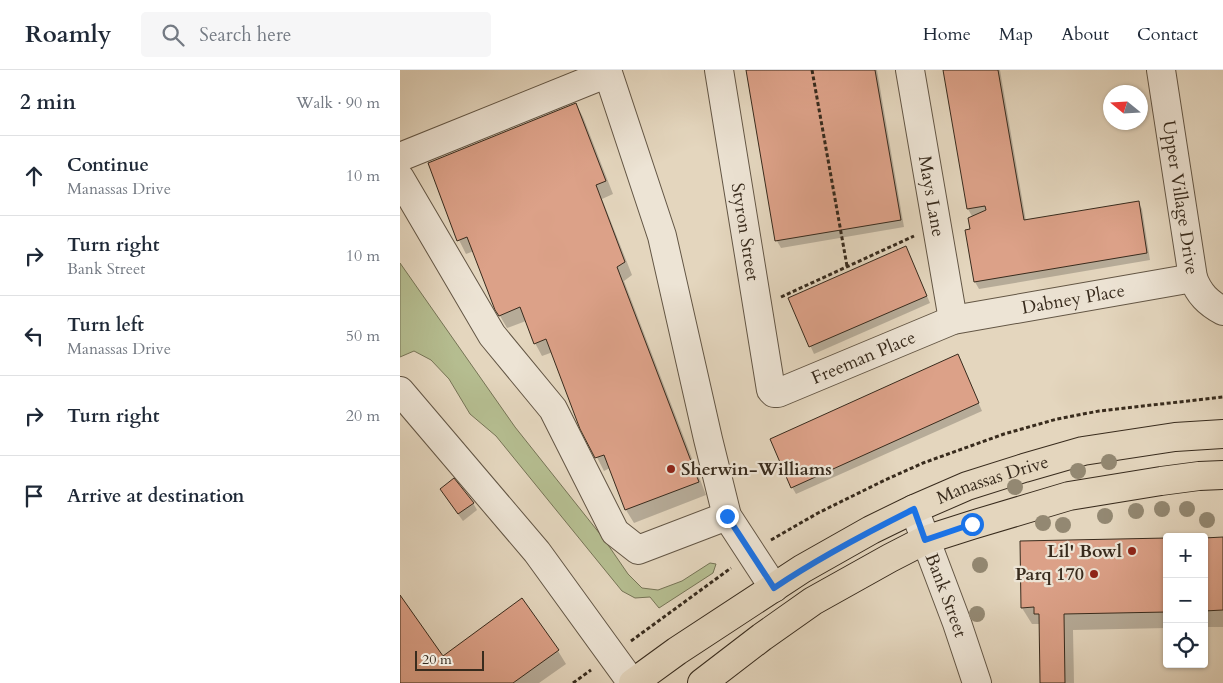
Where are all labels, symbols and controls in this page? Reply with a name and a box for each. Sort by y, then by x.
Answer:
search box [141,12,491,57]
text: Roamly [25,18,111,51]
icon: search [159,21,187,49]
text: Search here [199,22,291,48]
text: Home [923,22,971,47]
text: Map [999,22,1033,47]
text: About [1061,22,1109,47]
text: Contact [1137,22,1198,47]
north arrow [1103,85,1148,130]
text: 2 min [20,88,76,117]
text: Walk · 90 m [296,92,380,114]
street label: Upper Village Drive [1156,119,1205,276]
text: Continue [67,152,149,178]
street label: Mays Lane [912,154,951,239]
icon: ahead [20,162,48,190]
text: 10 m [346,165,380,187]
text: Manassas Drive [67,178,171,200]
street label: Styron Street [725,181,766,283]
text: Turn right [67,232,159,258]
icon: right [20,242,48,270]
text: 10 m [346,245,380,267]
text: Bank Street [67,258,145,280]
street label: Dabney Place [1020,278,1127,320]
text: Turn left [67,312,144,338]
icon: left [20,322,48,350]
text: 50 m [346,325,380,347]
street label: Freeman Place [808,325,919,390]
text: Manassas Drive [67,338,171,360]
icon: right [20,402,48,430]
text: Turn right [67,403,159,429]
text: 20 m [346,405,380,427]
street label: Manassas Drive [932,449,1051,510]
place label: Sherwin-Williams [681,457,832,482]
marker: Sherwin-Williams [665,463,677,475]
icon: arrive [20,482,48,510]
text: Arrive at destination [67,483,244,509]
route end [716,505,739,528]
route start [961,513,984,536]
map controls [1163,533,1208,668]
button: + [1163,533,1208,578]
place label: Lil' Bowl [1047,539,1122,564]
marker: Lil' Bowl [1126,545,1138,557]
street label: Bank Street [919,549,973,641]
place label: Parq 170 [1015,562,1084,587]
marker: Parq 170 [1088,568,1100,580]
button: − [1163,578,1208,623]
button: locate [1163,623,1208,668]
scale bar [415,648,484,671]
text: 20 m [422,650,452,669]

